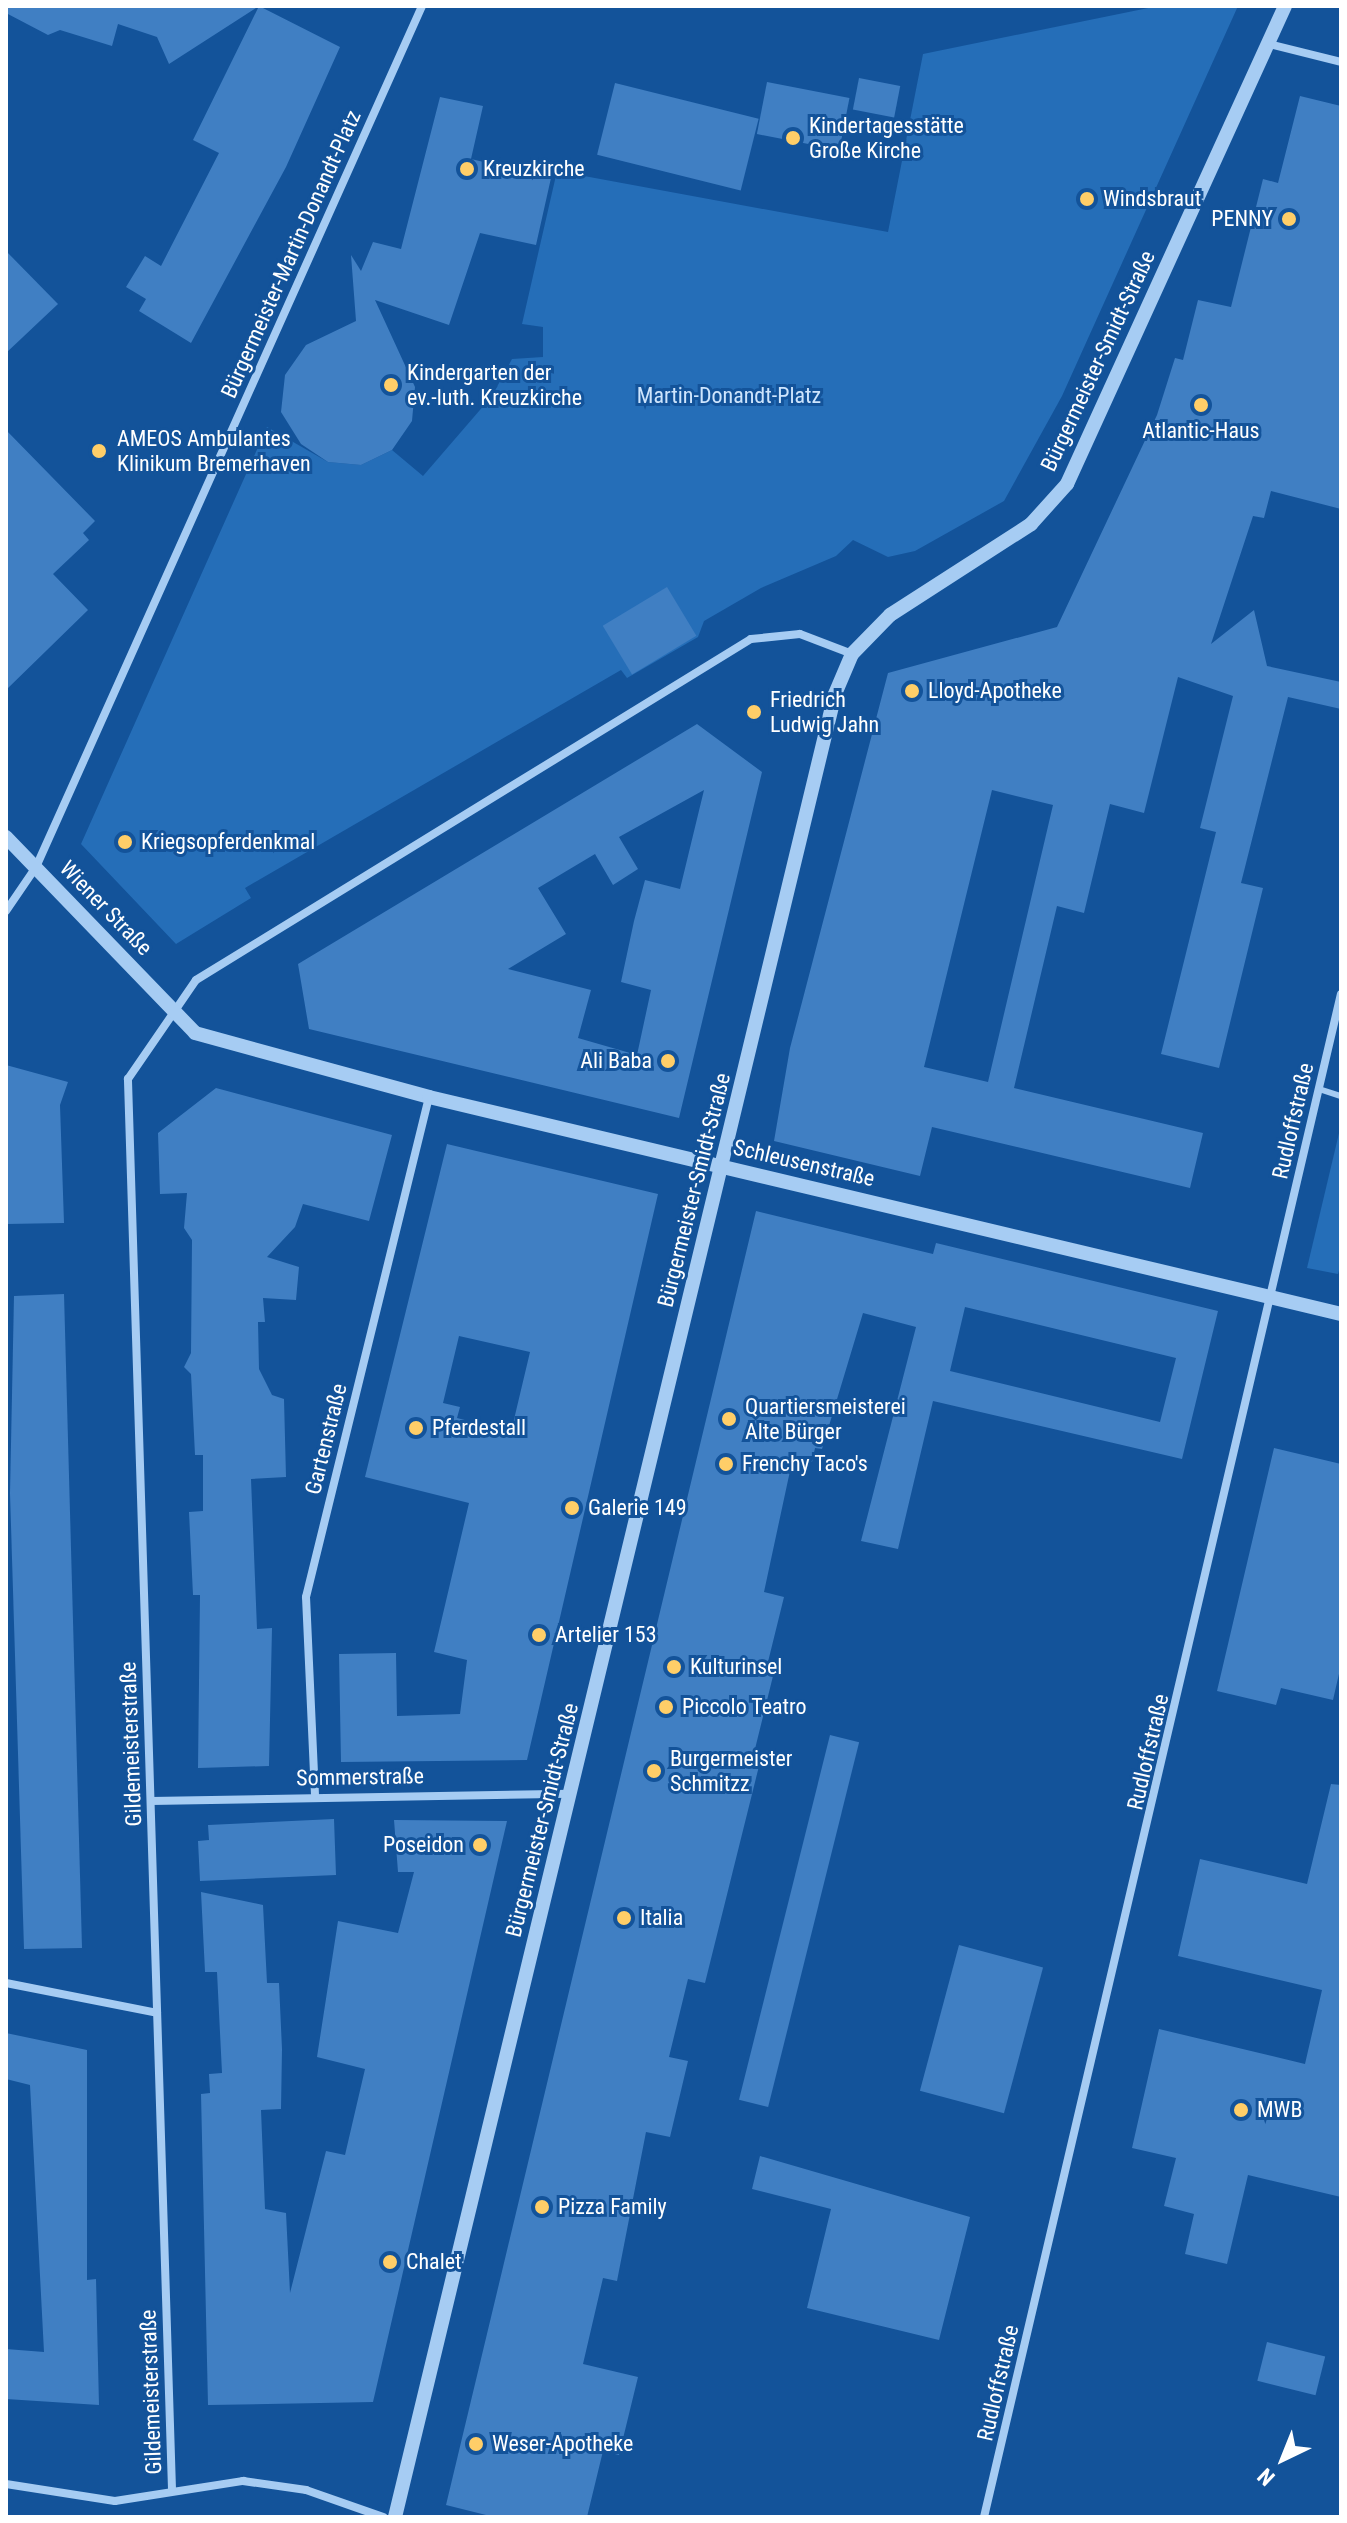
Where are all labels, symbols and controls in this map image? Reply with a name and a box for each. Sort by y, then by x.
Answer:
street label: Bürgermeister-Martin-Donandt-Platz [215,106,367,402]
place label: Kindertagesstätte Große Kirche [809,112,964,164]
marker: Kindertagesstätte Große Kirche [784,129,802,147]
place label: Kreuzkirche [483,156,585,182]
marker: Kreuzkirche [458,160,476,178]
place label: Windsbraut [1103,186,1201,212]
marker: Windsbraut [1078,190,1096,208]
place label: PENNY [1211,206,1273,232]
marker: PENNY [1280,210,1298,228]
street label: Bürgermeister-Smidt-Straße [1035,246,1161,476]
place label: Kindergarten der ev.-luth. Kreuzkirche [407,359,582,410]
marker: Kindergarten der ev.-luth. Kreuzkirche [382,376,400,394]
park label: Martin-Donandt-Platz [637,383,821,409]
marker: Atlantic-Haus [1192,396,1210,414]
place label: Atlantic-Haus [1142,418,1260,444]
place label: AMEOS Ambulantes Klinikum Bremerhaven [117,425,311,476]
marker: AMEOS Ambulantes Klinikum Bremerhaven [88,440,110,462]
place label: Lloyd-Apotheke [928,678,1062,704]
marker: Lloyd-Apotheke [903,682,921,700]
place label: Friedrich Ludwig Jahn [770,686,879,738]
marker: Friedrich Ludwig Jahn [745,703,763,721]
place label: Kriegsopferdenkmal [141,829,315,855]
marker: Kriegsopferdenkmal [116,833,134,851]
street label: Wiener Straße [54,855,158,961]
place label: Ali Baba [580,1048,652,1074]
marker: Ali Baba [659,1052,677,1070]
street label: Rudloffstraße [1267,1060,1319,1182]
street label: Bürgermeister-Smidt-Straße [652,1070,736,1310]
street label: Schleusenstraße [731,1134,877,1192]
street label: Gartenstraße [299,1381,353,1497]
place label: Quartiersmeisterei Alte Bürger [745,1393,906,1444]
marker: Quartiersmeisterei Alte Bürger [720,1410,738,1428]
place label: Pferdestall [432,1415,526,1441]
marker: Pferdestall [407,1419,425,1437]
place label: Frenchy Taco's [742,1451,868,1477]
marker: Frenchy Taco's [717,1455,735,1473]
place label: Galerie 149 [588,1495,687,1521]
marker: Galerie 149 [563,1499,581,1517]
place label: Artelier 153 [555,1622,656,1648]
marker: Artelier 153 [530,1626,548,1644]
place label: Kulturinsel [690,1654,782,1680]
marker: Kulturinsel [665,1658,683,1676]
street label: Gildemeisterstraße [115,1661,147,1827]
street label: Rudloffstraße [1122,1691,1174,1813]
place label: Piccolo Teatro [682,1694,807,1720]
marker: Piccolo Teatro [657,1698,675,1716]
street label: Bürgermeister-Smidt-Straße [500,1700,584,1940]
place label: Burgermeister Schmitzz [670,1745,792,1796]
marker: Burgermeister Schmitzz [645,1762,663,1780]
street label: Sommerstraße [296,1763,424,1791]
place label: Poseidon [383,1832,464,1858]
marker: Poseidon [471,1836,489,1854]
place label: Italia [640,1905,683,1931]
marker: Italia [615,1909,633,1927]
place label: MWB [1257,2097,1302,2123]
marker: MWB [1232,2101,1250,2119]
place label: Pizza Family [558,2194,667,2220]
marker: Pizza Family [533,2198,551,2216]
place label: Chalet [406,2249,462,2275]
marker: Chalet [381,2253,399,2271]
street label: Gildemeisterstraße [135,2309,167,2475]
street label: Rudloffstraße [972,2322,1024,2444]
north arrow [1243,2419,1323,2499]
place label: Weser-Apotheke [492,2431,633,2457]
marker: Weser-Apotheke [467,2435,485,2453]
text: N [1253,2463,1280,2491]

